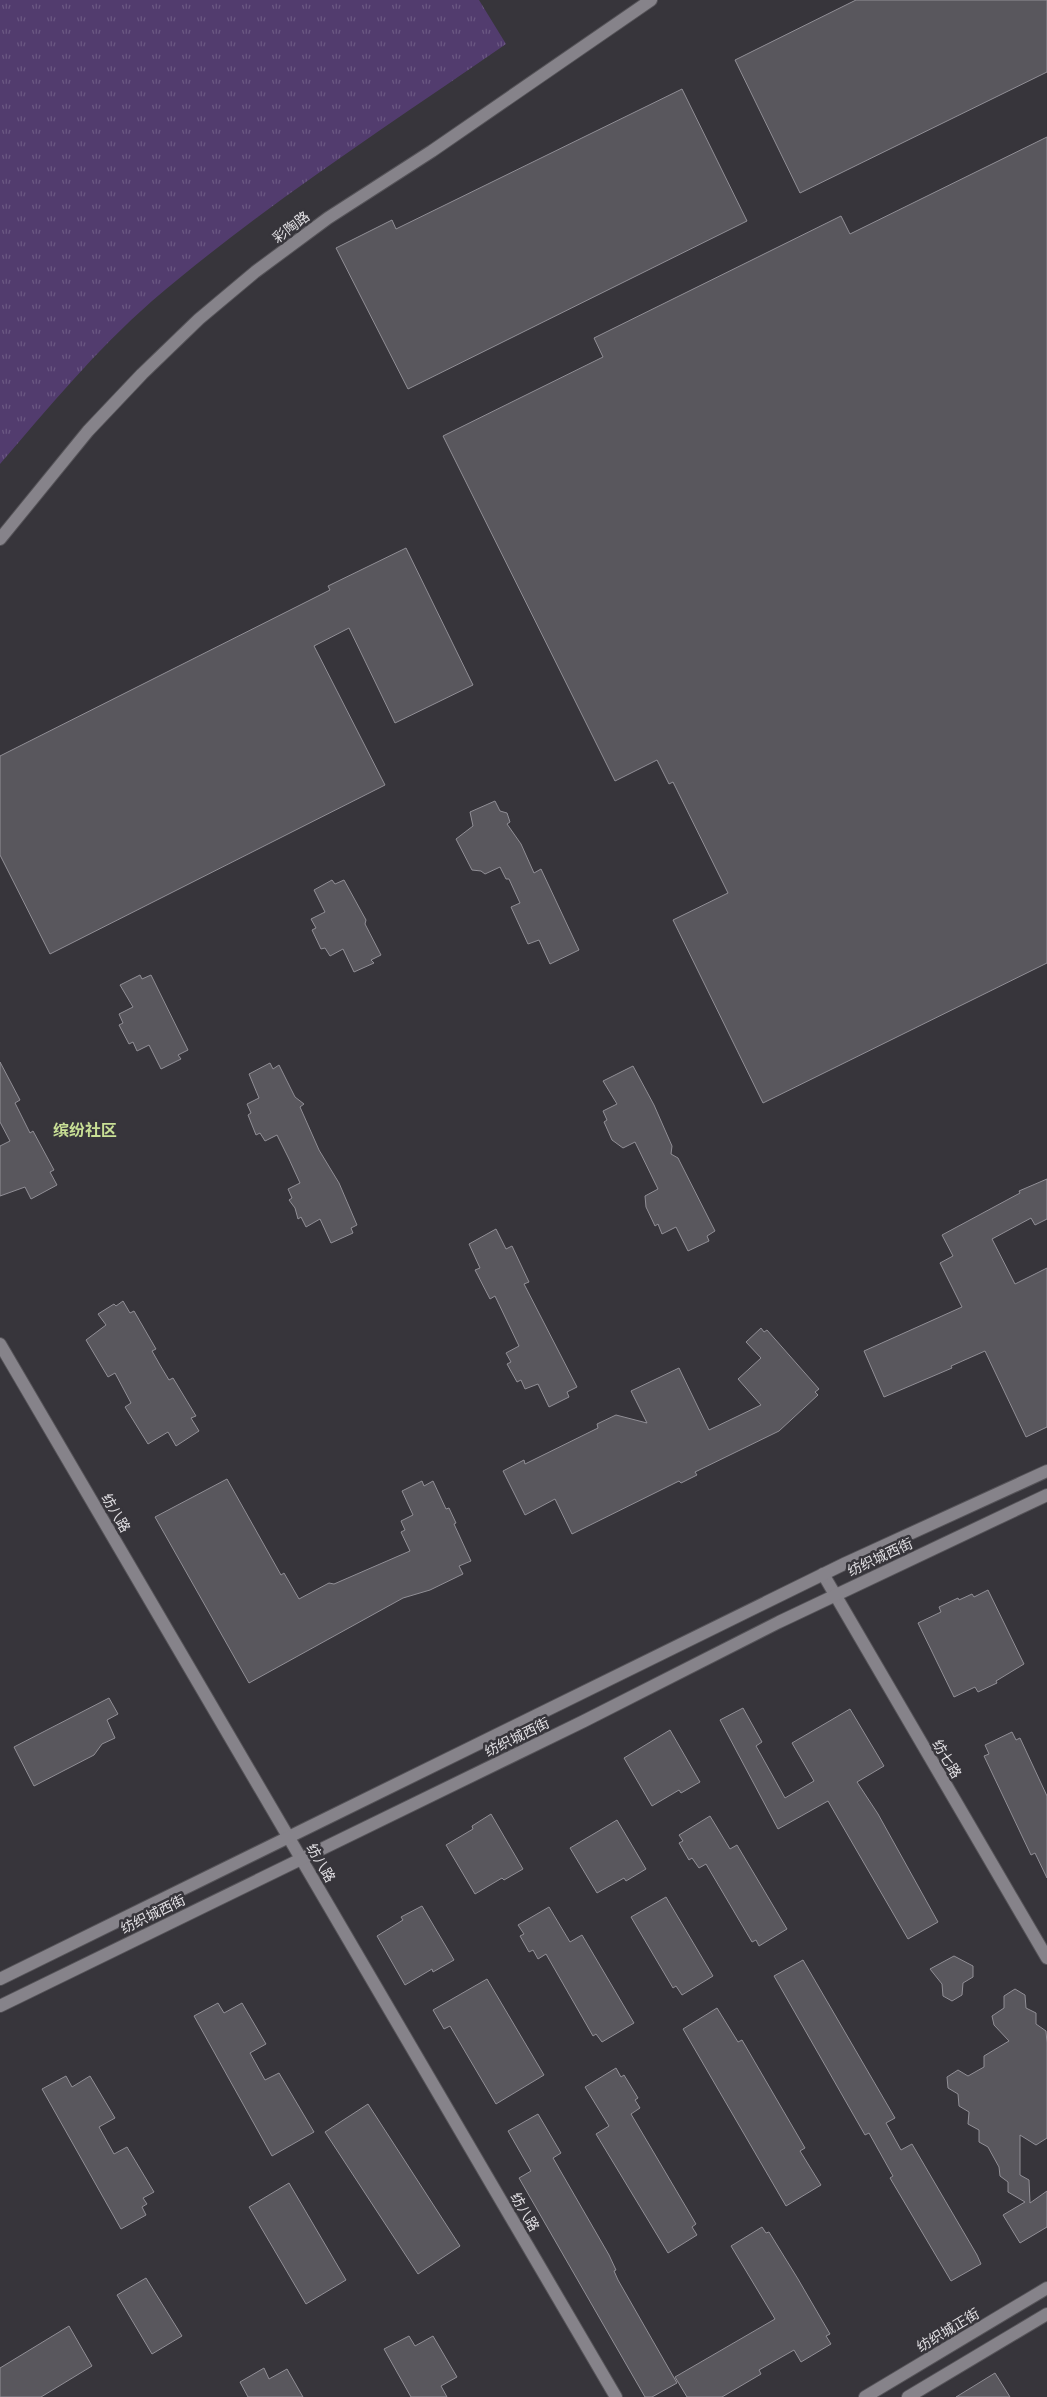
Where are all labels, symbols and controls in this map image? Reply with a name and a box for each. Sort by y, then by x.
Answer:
street label: 彩陶路 [269,207,313,246]
district label: 缤纷社区 [53,1120,117,1139]
street label: 纺八路 [99,1490,134,1535]
street label: 纺织城西街 [844,1534,915,1579]
street label: 纺织城西街 [482,1714,552,1760]
street label: 纺七路 [929,1736,966,1781]
street label: 纺八路 [304,1840,339,1885]
street label: 纺织城西街 [118,1891,188,1937]
street label: 纺八路 [508,2189,543,2234]
street label: 纺织城正街 [913,2304,982,2355]

